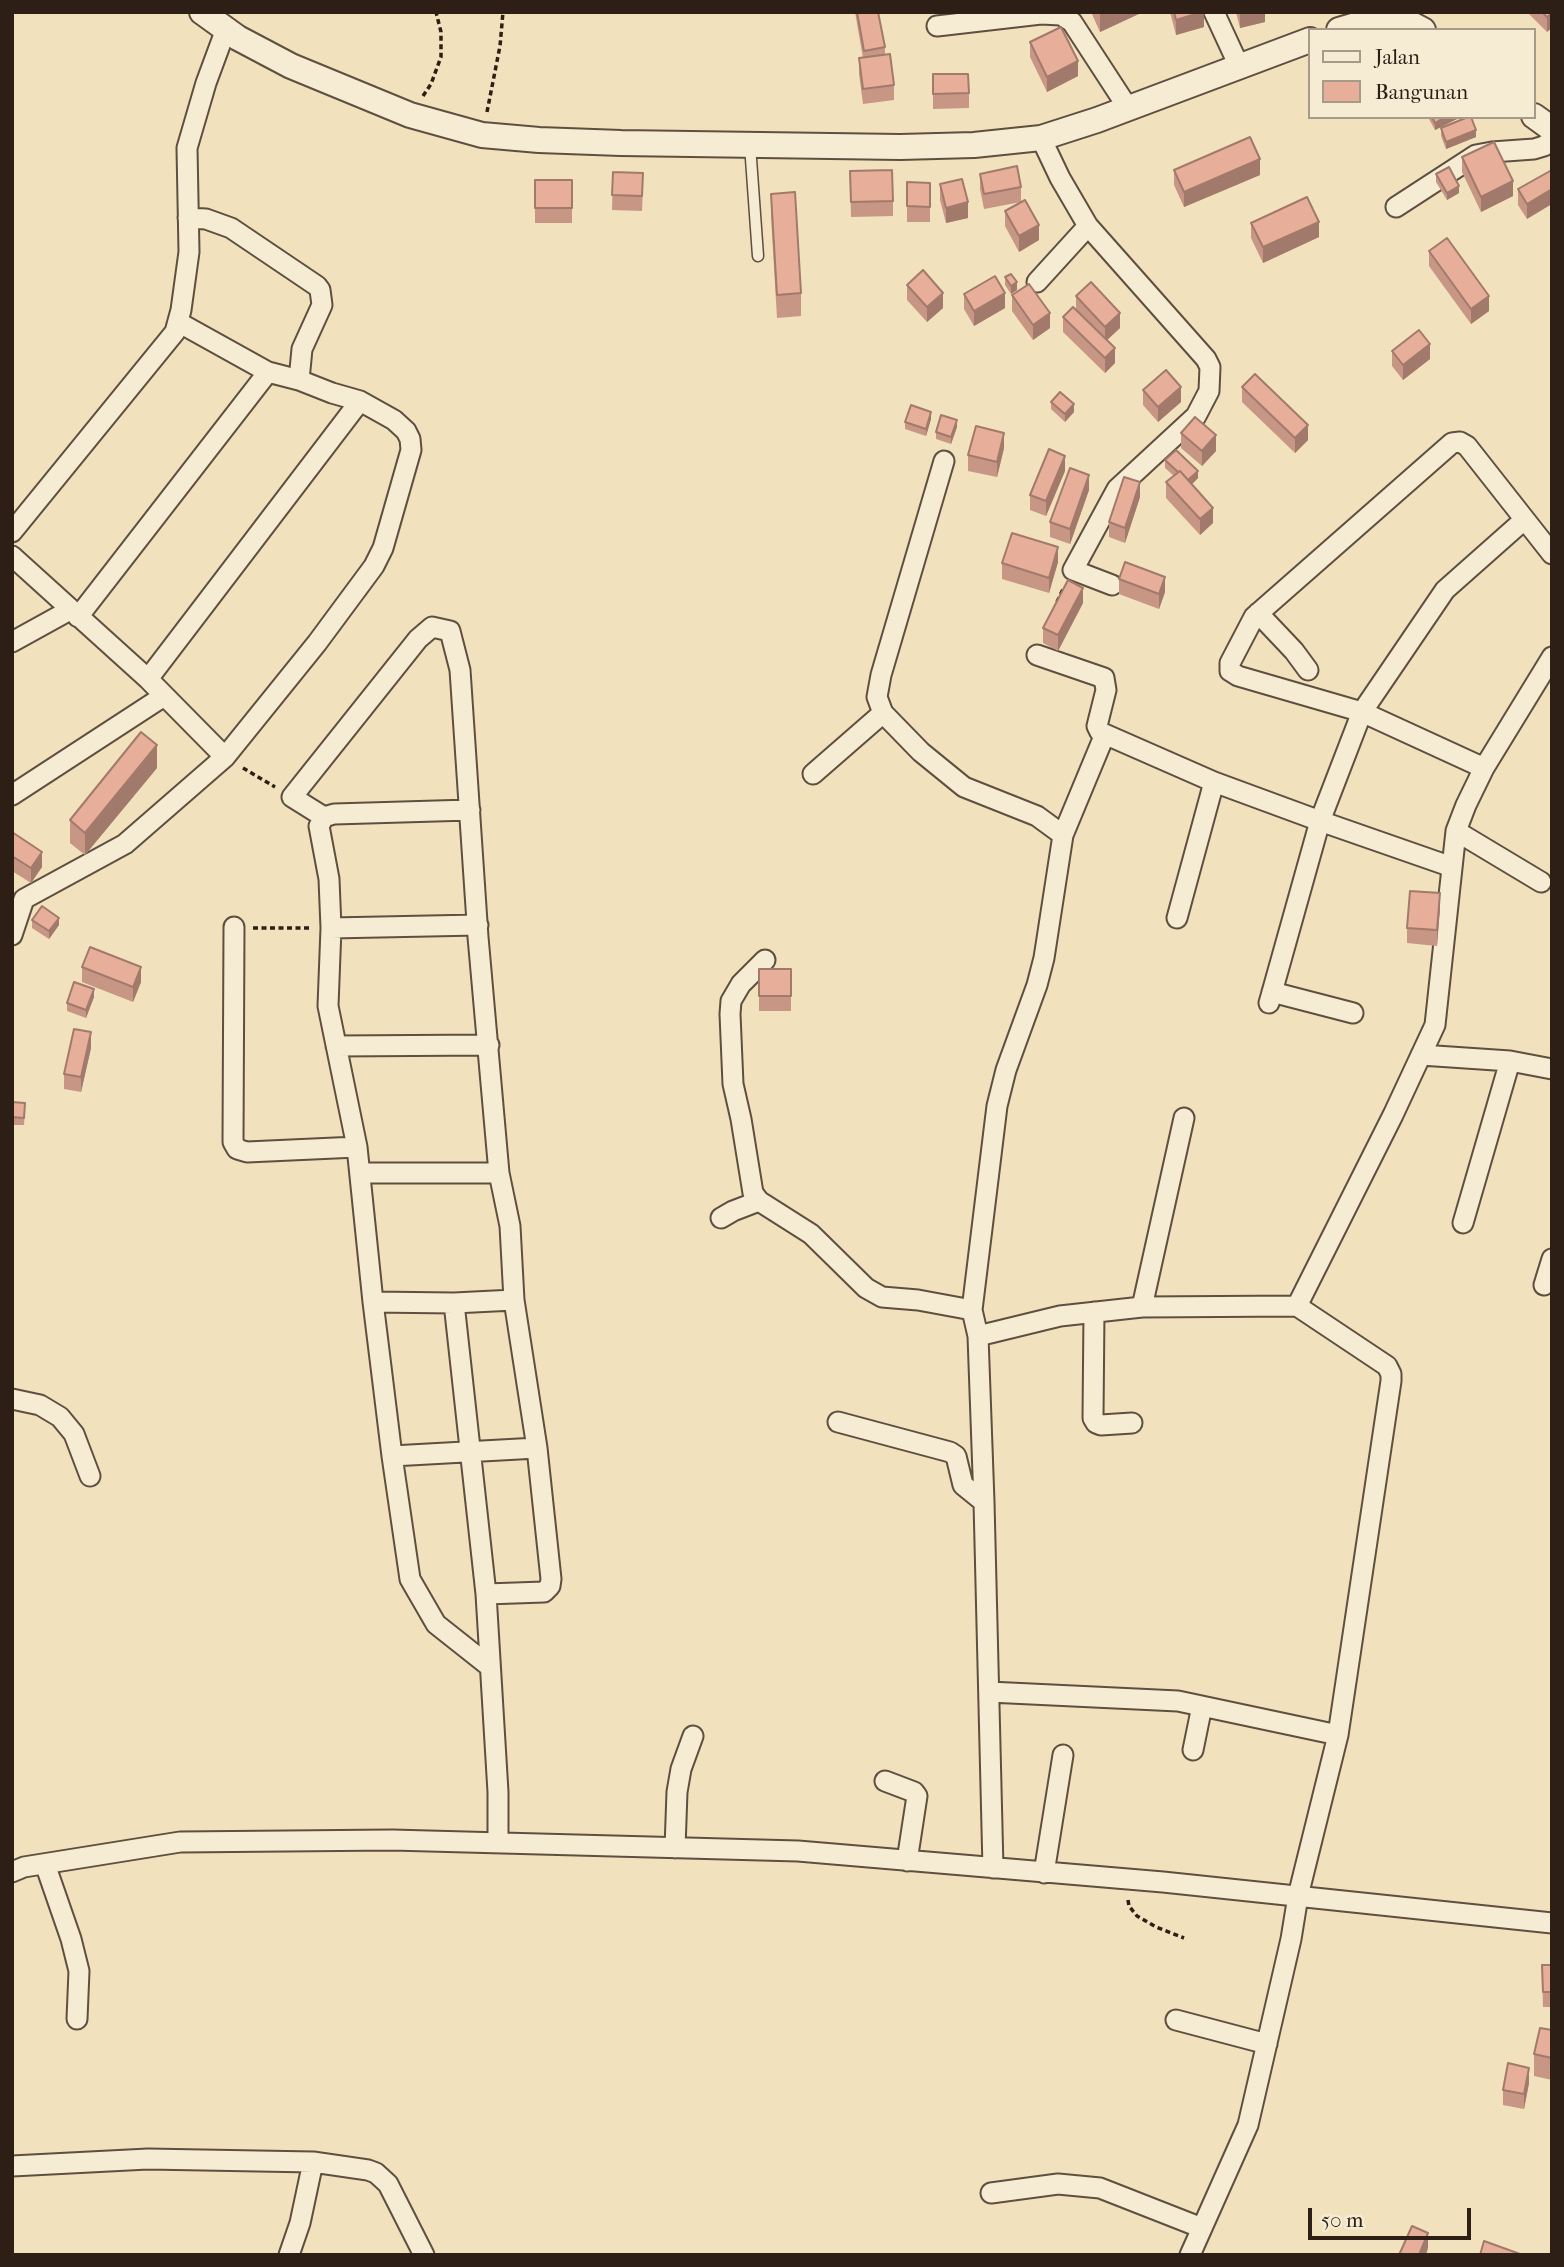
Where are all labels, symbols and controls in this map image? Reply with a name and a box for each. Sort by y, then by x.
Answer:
legend [1308,28,1536,119]
text: Jalan [1375,45,1420,69]
text: Bangunan [1375,80,1468,104]
scale bar [1312,2194,1475,2238]
text: 50 m [1321,2208,1364,2232]

